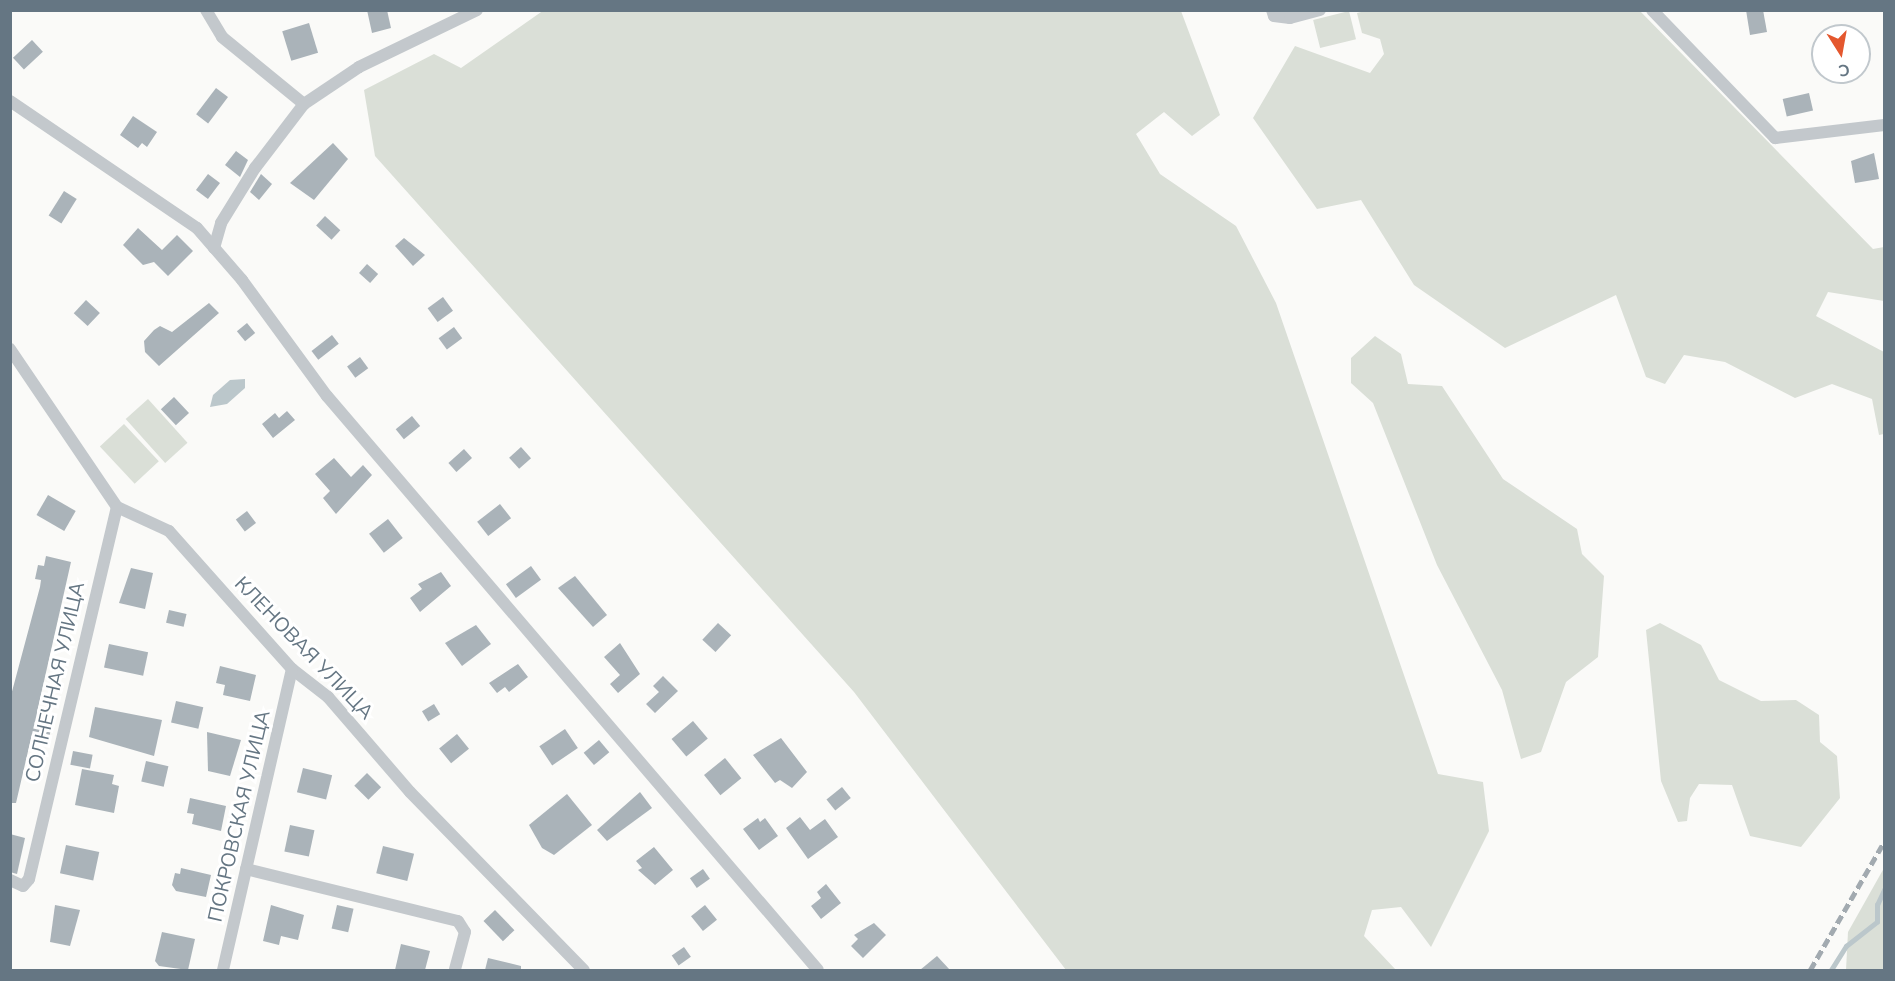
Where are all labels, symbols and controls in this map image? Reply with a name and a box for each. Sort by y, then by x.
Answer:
north arrow [1811,24,1871,84]
text: С [1837,58,1851,82]
street label: КЛЕНОВАЯ УЛИЦА [230,572,378,724]
street label: СОЛНЕЧНАЯ УЛИЦА [20,579,90,785]
street label: ПОКРОВСКАЯ УЛИЦА [203,708,275,924]

